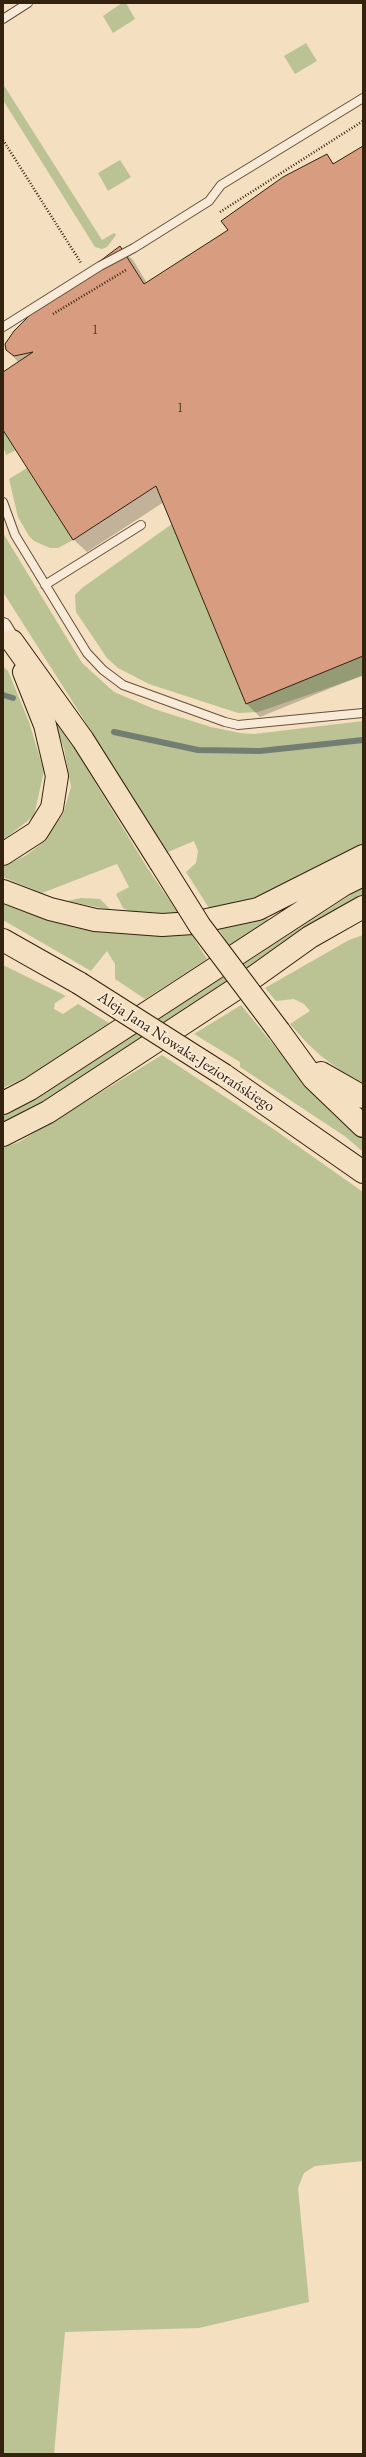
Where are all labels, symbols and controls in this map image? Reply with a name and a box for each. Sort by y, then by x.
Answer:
house number: 1 [92,322,98,338]
house number: 1 [177,400,183,416]
street label: Aleja Jana Nowaka-Jeziorańskiego [94,987,278,1117]

